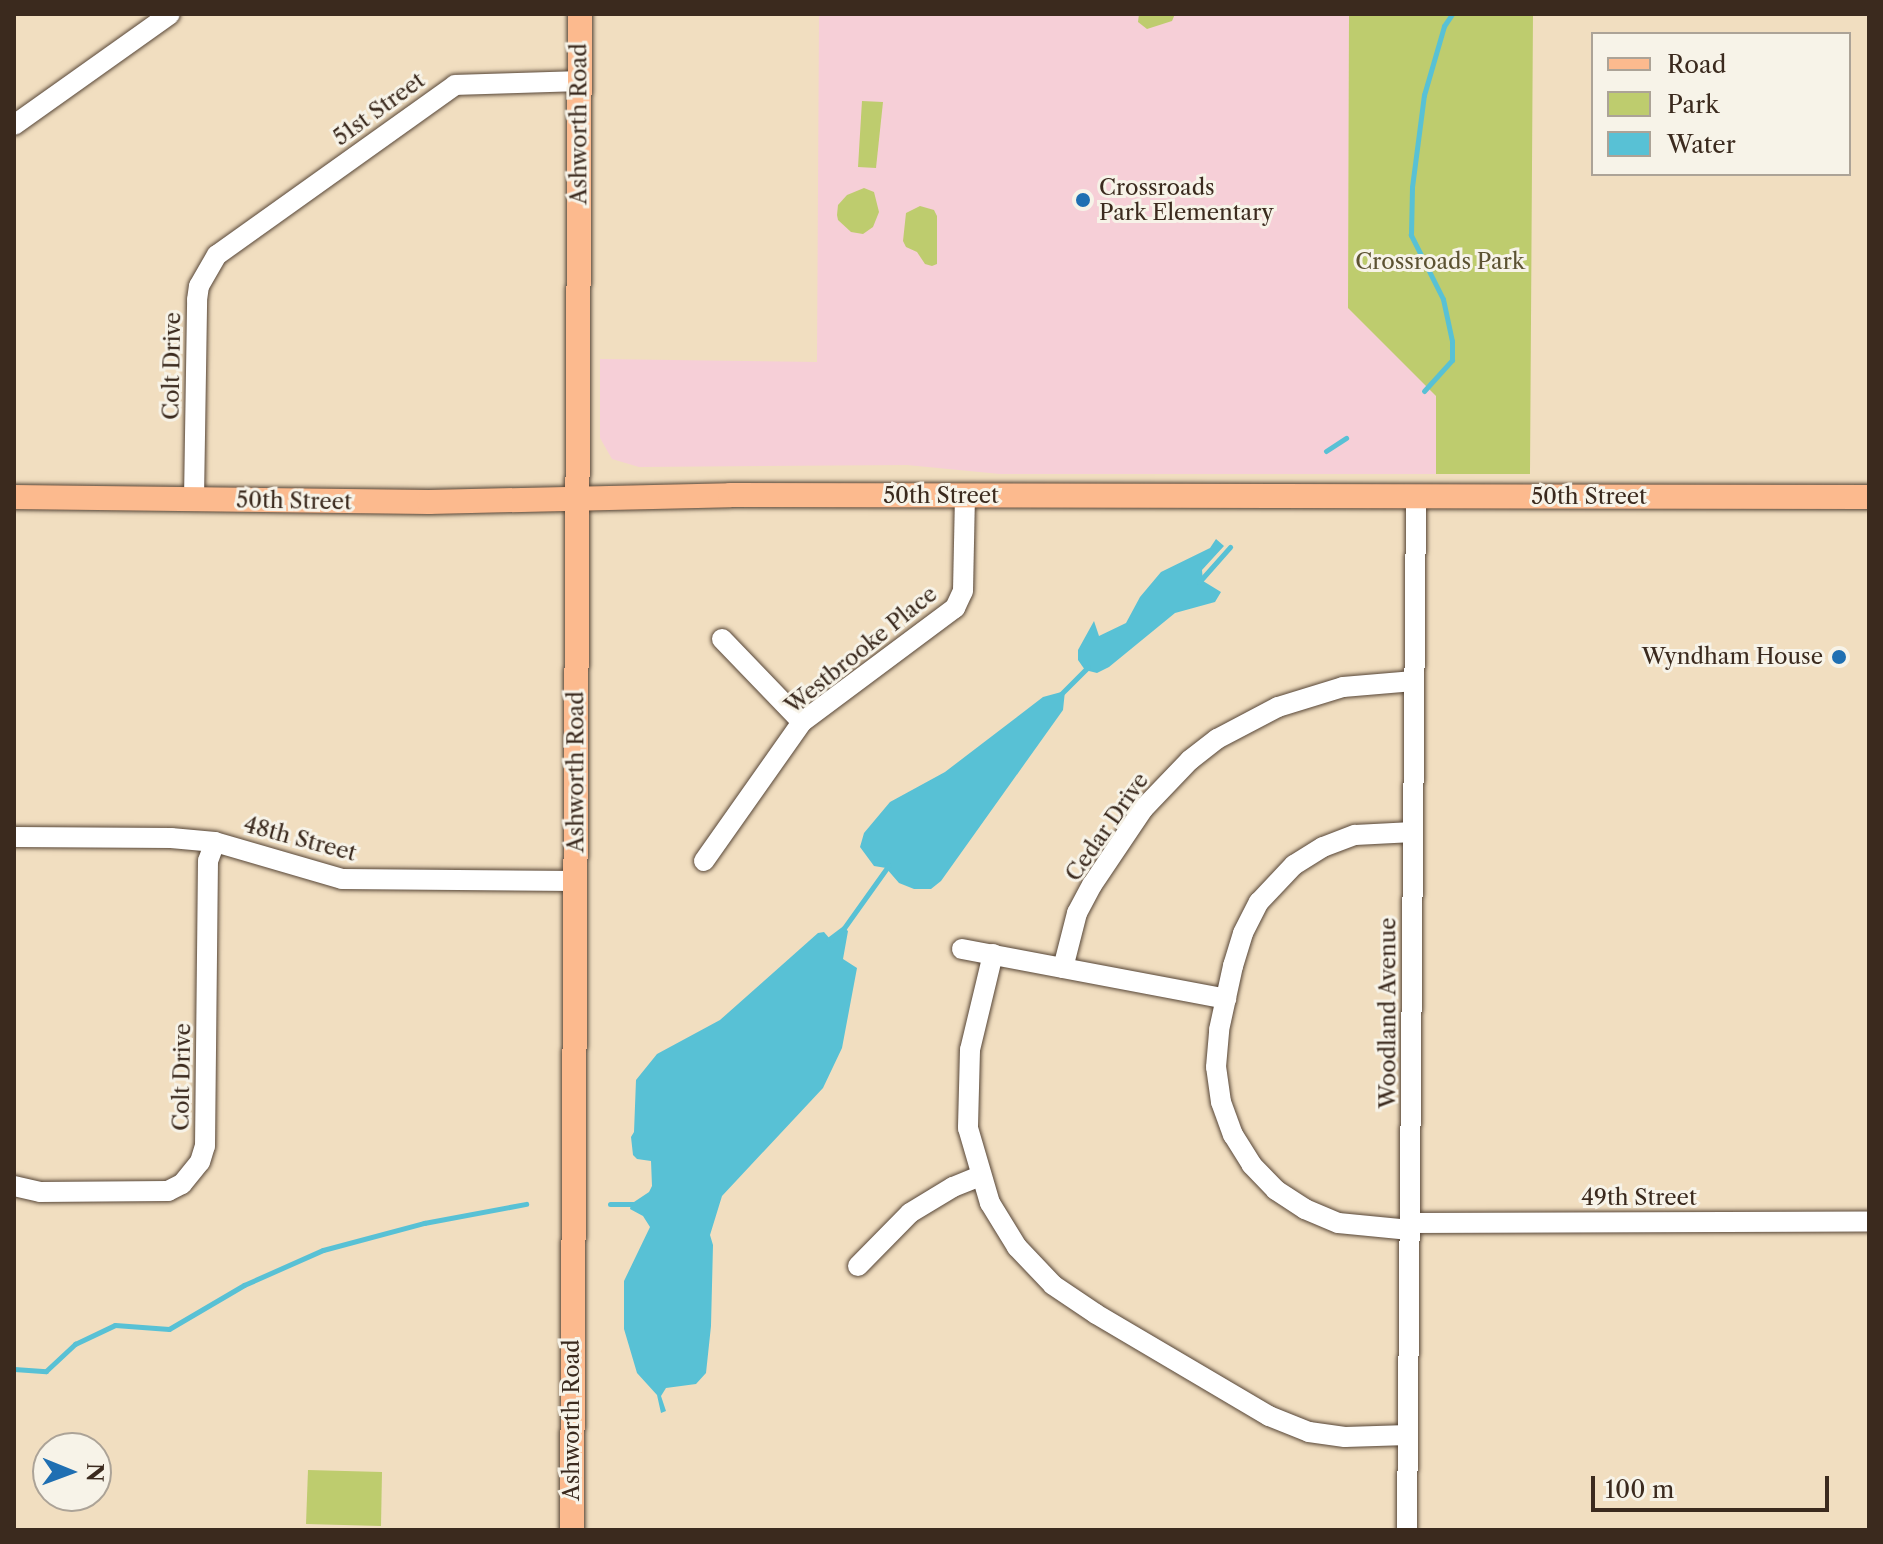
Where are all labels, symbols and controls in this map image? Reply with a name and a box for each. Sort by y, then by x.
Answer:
legend [1591,32,1851,176]
street label: Ashworth Road [566,43,592,205]
text: Road [1667,50,1726,79]
street label: 51st Street [328,67,430,151]
text: Park [1667,90,1719,119]
text: Water [1667,130,1736,159]
place label: Crossroads Park Elementary [1099,174,1274,226]
marker: Crossroads Park Elementary [1074,191,1092,209]
park label: Crossroads Park [1355,249,1525,275]
street label: Colt Drive [158,312,186,420]
street label: 50th Street [883,483,999,509]
street label: 50th Street [1531,484,1647,510]
street label: 50th Street [236,487,352,515]
street label: Westbrooke Place [780,581,942,719]
place label: Wyndham House [1642,644,1823,670]
marker: Wyndham House [1830,648,1848,666]
street label: Ashworth Road [563,691,589,853]
street label: Cedar Drive [1060,768,1154,886]
street label: 48th Street [241,811,359,867]
street label: Woodland Avenue [1375,917,1401,1109]
street label: Colt Drive [168,1023,196,1131]
street label: 49th Street [1581,1185,1697,1211]
street label: Ashworth Road [559,1339,585,1501]
north arrow [32,1432,112,1512]
scale bar [1595,1460,1833,1510]
text: N [81,1463,108,1482]
text: 100 m [1605,1475,1674,1504]

